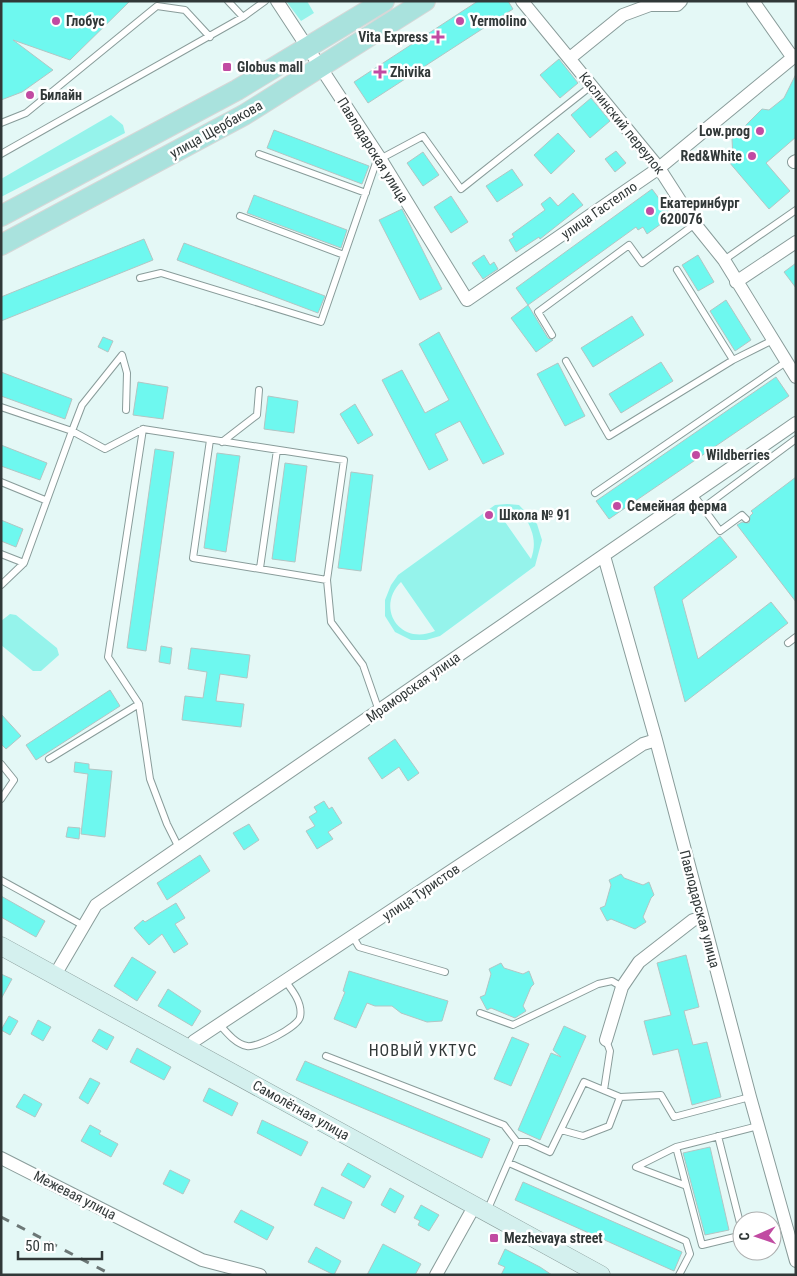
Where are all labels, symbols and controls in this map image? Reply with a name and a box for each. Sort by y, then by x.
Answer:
place label: Глобус [66,13,105,29]
place label: Yermolino [470,13,527,29]
marker: Глобус [50,15,62,27]
marker: Yermolino [454,15,466,27]
place label: Vita Express [358,29,428,45]
marker: Vita Express [432,31,444,43]
place label: Globus mall [237,59,303,75]
marker: Globus mall [221,61,233,73]
place label: Zhivika [390,64,431,80]
marker: Zhivika [374,66,386,78]
street label: Каслинский переулок [576,69,668,177]
place label: Билайн [40,87,82,103]
marker: Билайн [24,89,36,101]
street label: Павлодарская улица [334,94,412,206]
street label: улица Щербакова [167,97,265,161]
place label: Low.prog [699,123,750,139]
marker: Low.prog [754,125,766,137]
place label: Red&White [681,148,742,164]
marker: Red&White [746,150,758,162]
street label: улица Гастелло [558,178,640,242]
place label: Екатеринбург 620076 [660,195,740,227]
marker: Екатеринбург 620076 [644,205,656,217]
place label: Wildberries [706,447,770,463]
marker: Wildberries [690,449,702,461]
place label: Семейная ферма [627,498,727,514]
marker: Семейная ферма [611,500,623,512]
place label: Школа № 91 [499,507,571,523]
marker: Школа № 91 [483,509,495,521]
street label: Мраморская улица [363,649,463,725]
street label: Павлодарская улица [677,848,723,970]
street label: улица Туристов [379,860,463,924]
district label: НОВЫЙ УКТУС [369,1041,477,1060]
street label: Самолётная улица [250,1077,352,1143]
street label: Межевая улица [31,1167,119,1223]
north arrow [732,1211,782,1261]
scale bar [18,1228,101,1260]
place label: Mezhevaya street [504,1230,603,1246]
marker: Mezhevaya street [488,1232,500,1244]
text: С [736,1232,752,1241]
text: 50 m [25,1237,55,1255]

